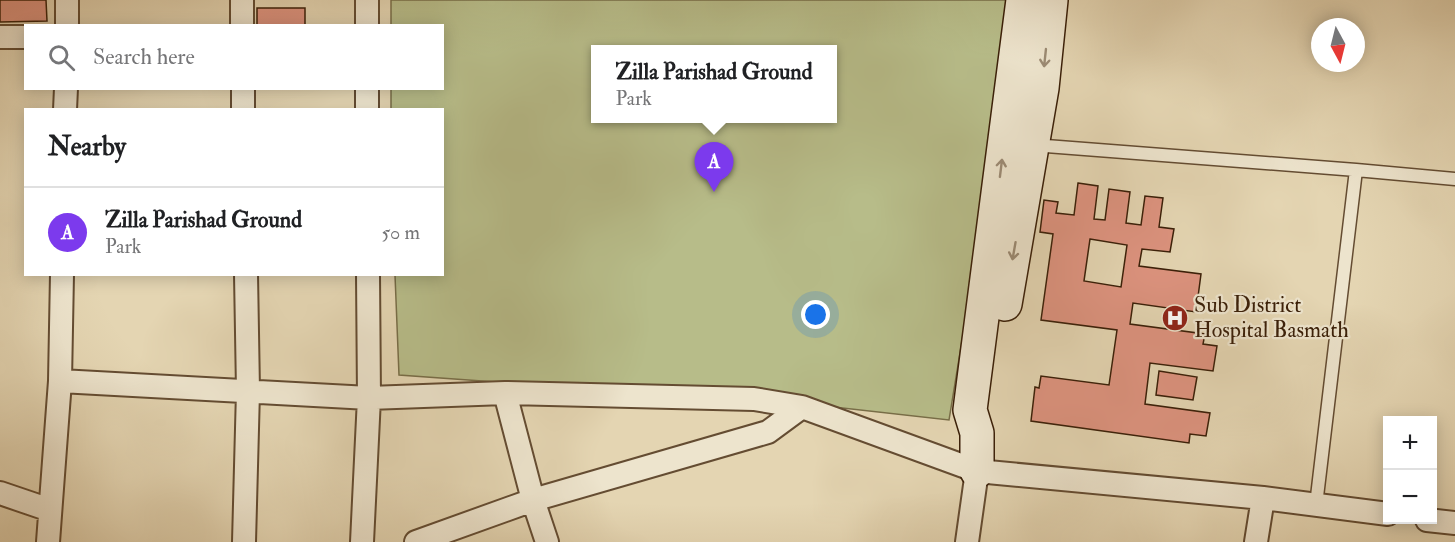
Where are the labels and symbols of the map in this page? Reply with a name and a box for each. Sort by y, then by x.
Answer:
north arrow [1311,18,1365,72]
one-way arrow [1039,48,1050,68]
pin: A [694,142,734,192]
one-way arrow [996,158,1007,178]
one-way arrow [1008,240,1019,260]
place label: Sub District Hospital Basmath [1194,291,1349,345]
your location [801,300,830,329]
hospital icon: Sub District Hospital Basmath [1160,303,1190,333]

